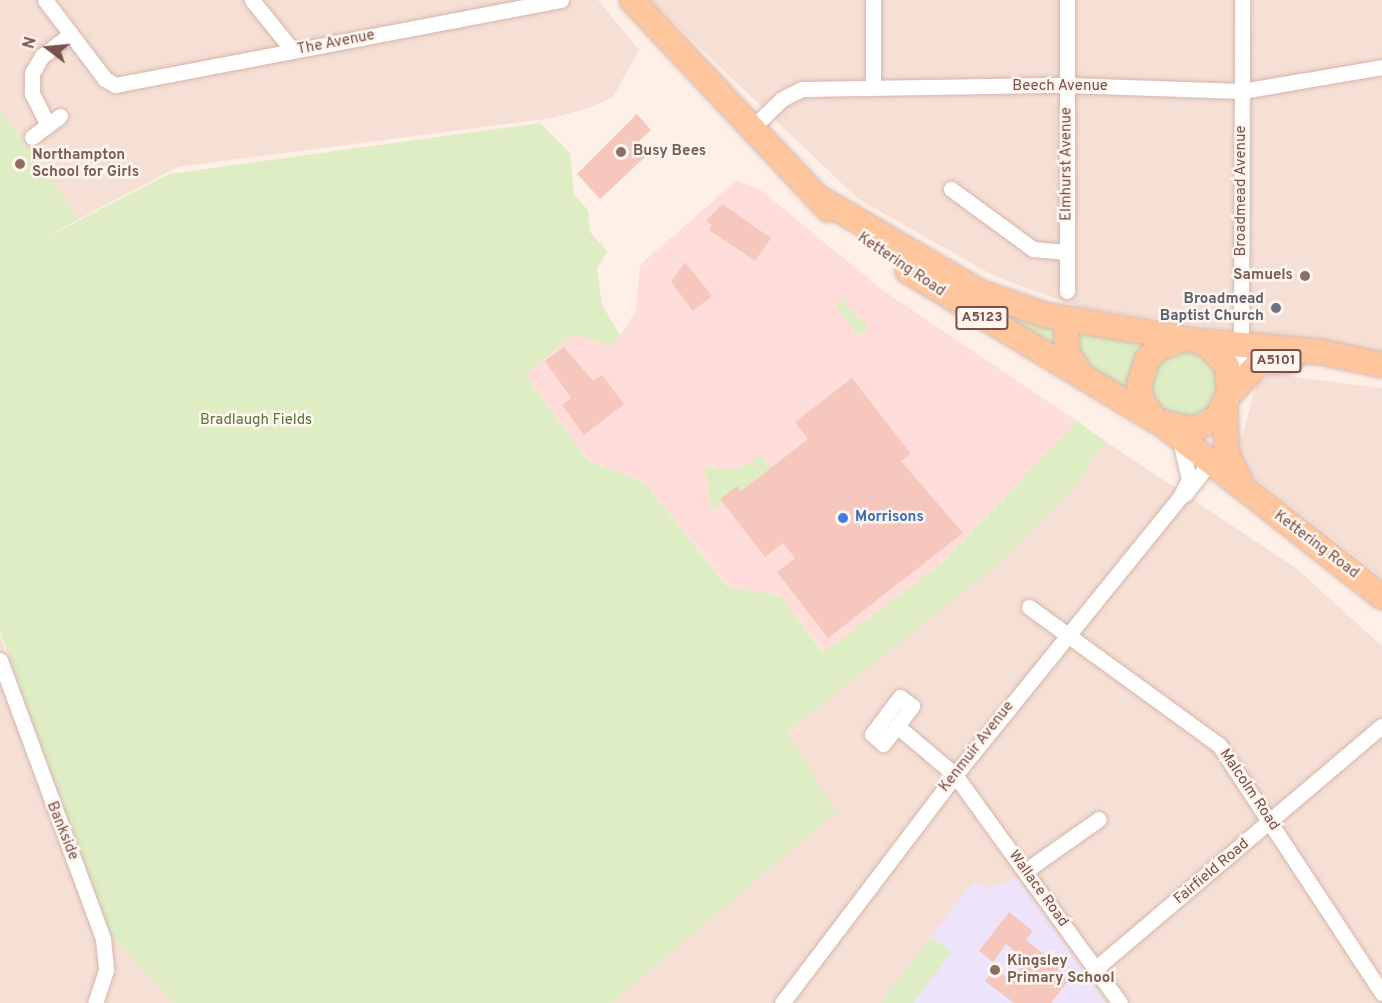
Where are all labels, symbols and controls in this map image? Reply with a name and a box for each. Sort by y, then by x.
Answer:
north arrow [18,18,78,78]
street label: The Avenue [295,27,377,59]
text: N [19,35,42,51]
street label: Beech Avenue [1012,78,1108,96]
street label: Elmhurst Avenue [1058,107,1076,221]
street label: Broadmead Avenue [1233,125,1251,257]
place label: Busy Bees [633,143,706,161]
marker: Busy Bees [614,145,628,159]
place label: Northampton School for Girls [32,146,139,181]
marker: Northampton School for Girls [13,157,27,171]
street label: Kettering Road [854,229,948,301]
place label: Samuels [1233,267,1293,285]
marker: Samuels [1298,269,1312,283]
place label: Broadmead Baptist Church [1160,290,1264,325]
marker: Broadmead Baptist Church [1269,301,1283,315]
road number: A5123 [955,307,1009,329]
road number: A5101 [1249,350,1303,372]
park label: Bradlaugh Fields [200,412,312,430]
street label: Kettering Road [1270,507,1362,583]
place label: Morrisons [855,509,924,527]
marker: Morrisons [836,511,850,525]
street label: Kenmuir Avenue [936,698,1018,796]
street label: Malcolm Road [1215,746,1283,834]
street label: Bankside [42,799,82,863]
street label: Fairfield Road [1171,835,1253,909]
street label: Wallace Road [1004,847,1072,931]
place label: Kingsley Primary School [1007,952,1115,987]
marker: Kingsley Primary School [988,963,1002,977]

